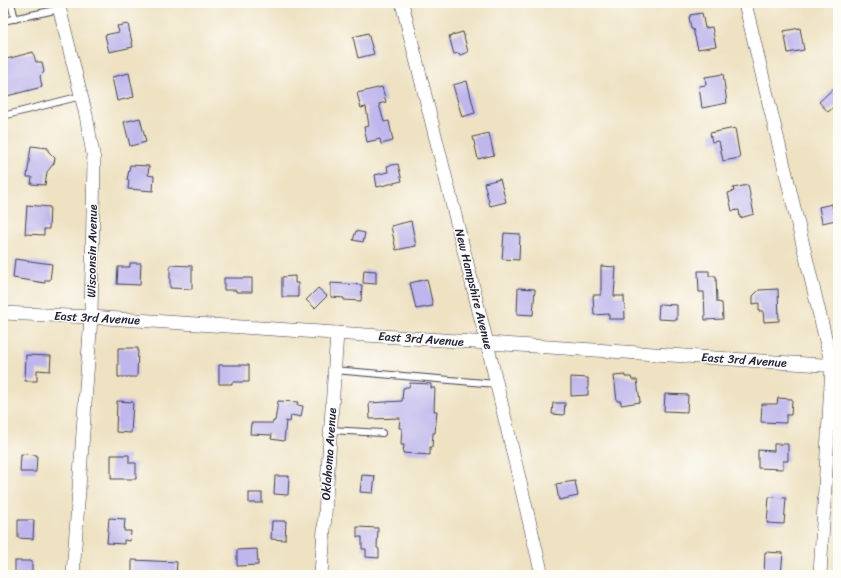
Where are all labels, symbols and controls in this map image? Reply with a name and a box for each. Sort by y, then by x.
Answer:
street label: Wisconsin Avenue [80,204,104,298]
street label: New Hampshire Avenue [448,226,500,352]
street label: East 3rd Avenue [54,305,141,331]
street label: East 3rd Avenue [377,325,465,353]
street label: East 3rd Avenue [700,346,788,374]
street label: Oklahoma Avenue [315,407,343,501]

